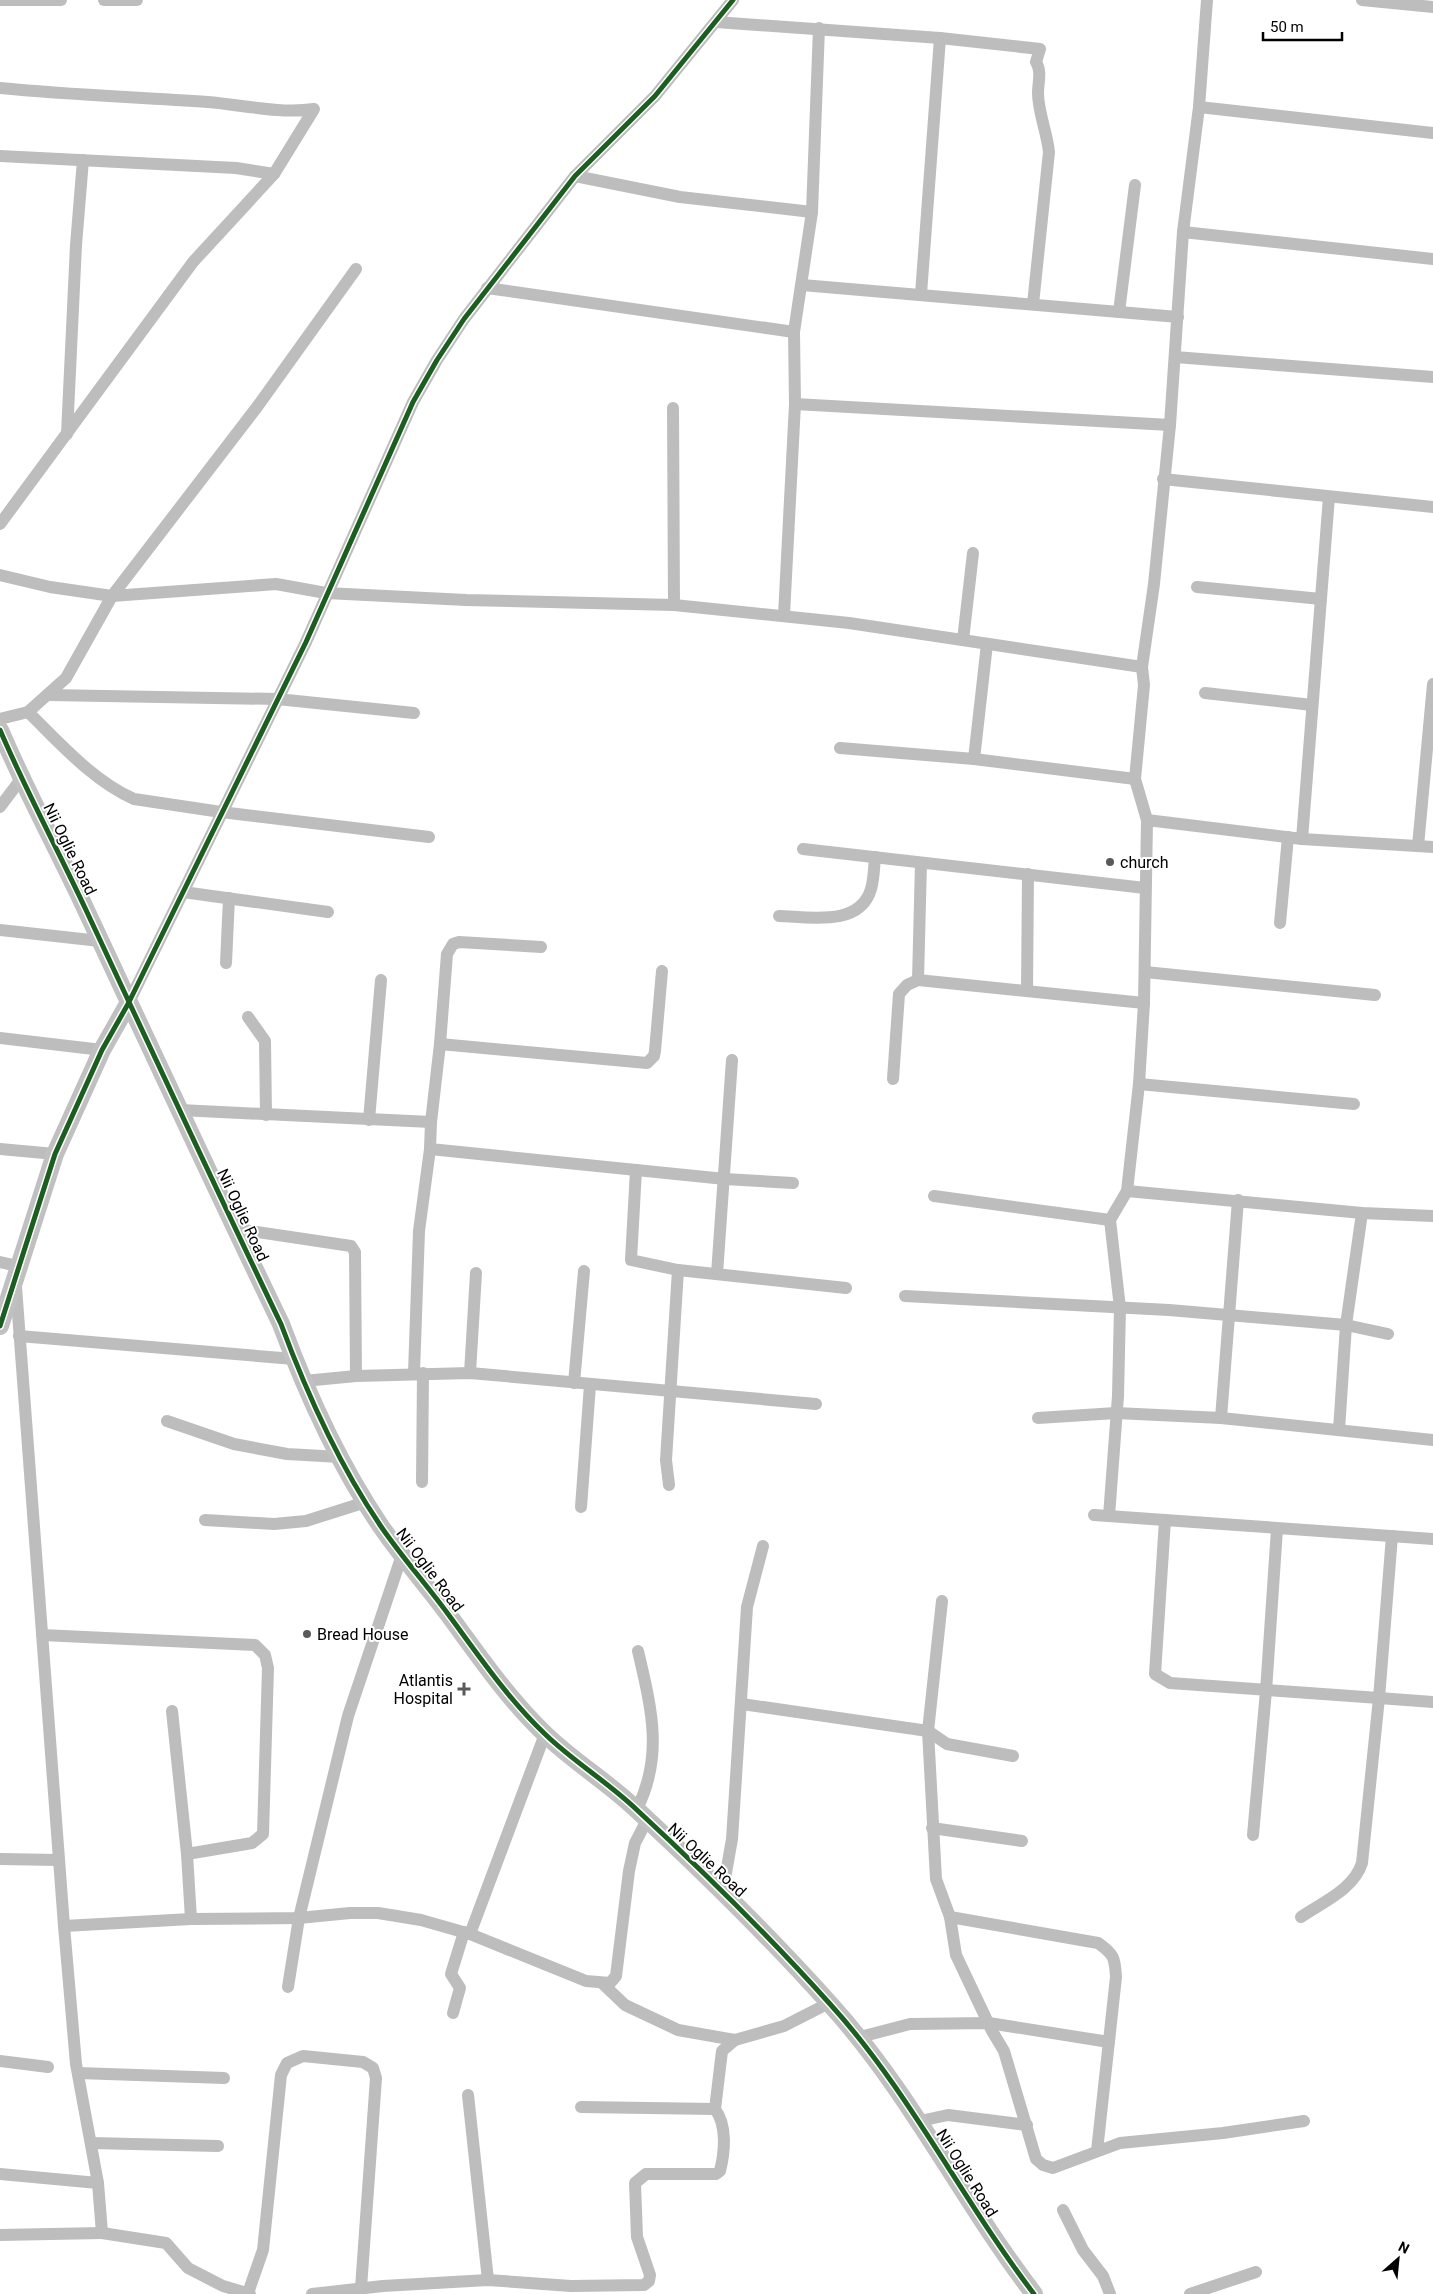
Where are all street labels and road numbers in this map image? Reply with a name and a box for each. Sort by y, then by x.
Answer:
street label: Nii Oglie Road [40,800,100,898]
street label: Nii Oglie Road [213,1166,273,1264]
street label: Nii Oglie Road [392,1524,468,1616]
street label: Nii Oglie Road [664,1819,750,1901]
street label: Nii Oglie Road [932,2126,1002,2220]

